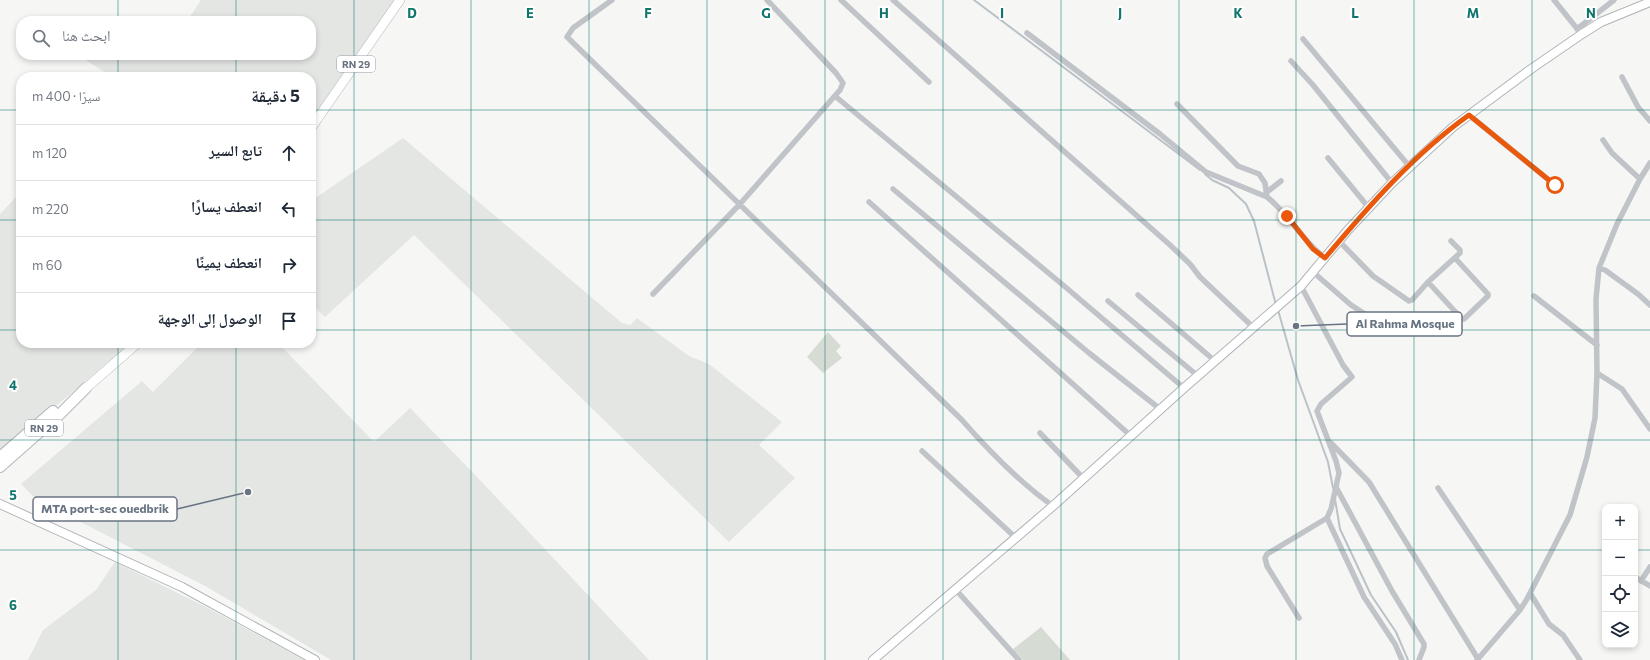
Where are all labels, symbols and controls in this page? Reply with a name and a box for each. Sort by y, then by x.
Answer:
text: D [407,5,417,21]
text: E [526,5,534,21]
text: F [644,5,652,21]
text: G [761,5,771,21]
text: H [879,5,889,21]
text: I [1000,5,1004,21]
text: J [1118,5,1122,21]
text: K [1233,5,1243,21]
text: L [1351,5,1359,21]
text: M [1467,5,1479,21]
text: N [1586,5,1596,21]
search box [16,16,316,60]
text: ابحث هنا [62,26,111,44]
icon: search [30,27,52,49]
road number: RN 29 [337,56,375,72]
text: 5 دقيقة [251,85,300,106]
text: سيرًا · 400 m [32,88,100,104]
text: تابع السير [209,141,262,159]
icon: ahead [278,142,300,164]
text: 120 m [32,145,67,161]
route start [1546,176,1564,194]
text: انعطف يسارًا [191,197,262,215]
icon: left [278,198,300,220]
text: 220 m [32,201,69,217]
route end [1278,207,1296,225]
text: انعطف يمينًا [196,253,262,271]
icon: right [278,254,300,276]
text: 60 m [32,257,62,273]
text: الوصول إلى الوجهة [158,309,262,327]
icon: arrive [278,310,300,332]
callout: Al Rahma Mosque [1347,312,1462,336]
text: Al Rahma Mosque [1355,316,1455,330]
text: 4 [9,377,17,393]
road number: RN 29 [25,420,63,436]
text: 5 [9,487,17,503]
callout: MTA port-sec ouedbrik [33,497,177,521]
text: MTA port-sec ouedbrik [41,501,169,515]
map controls [1602,504,1638,648]
button: + [1602,504,1638,540]
button: − [1602,540,1638,576]
button: locate [1602,576,1638,612]
text: 6 [9,597,17,613]
button: layers [1602,612,1638,648]

